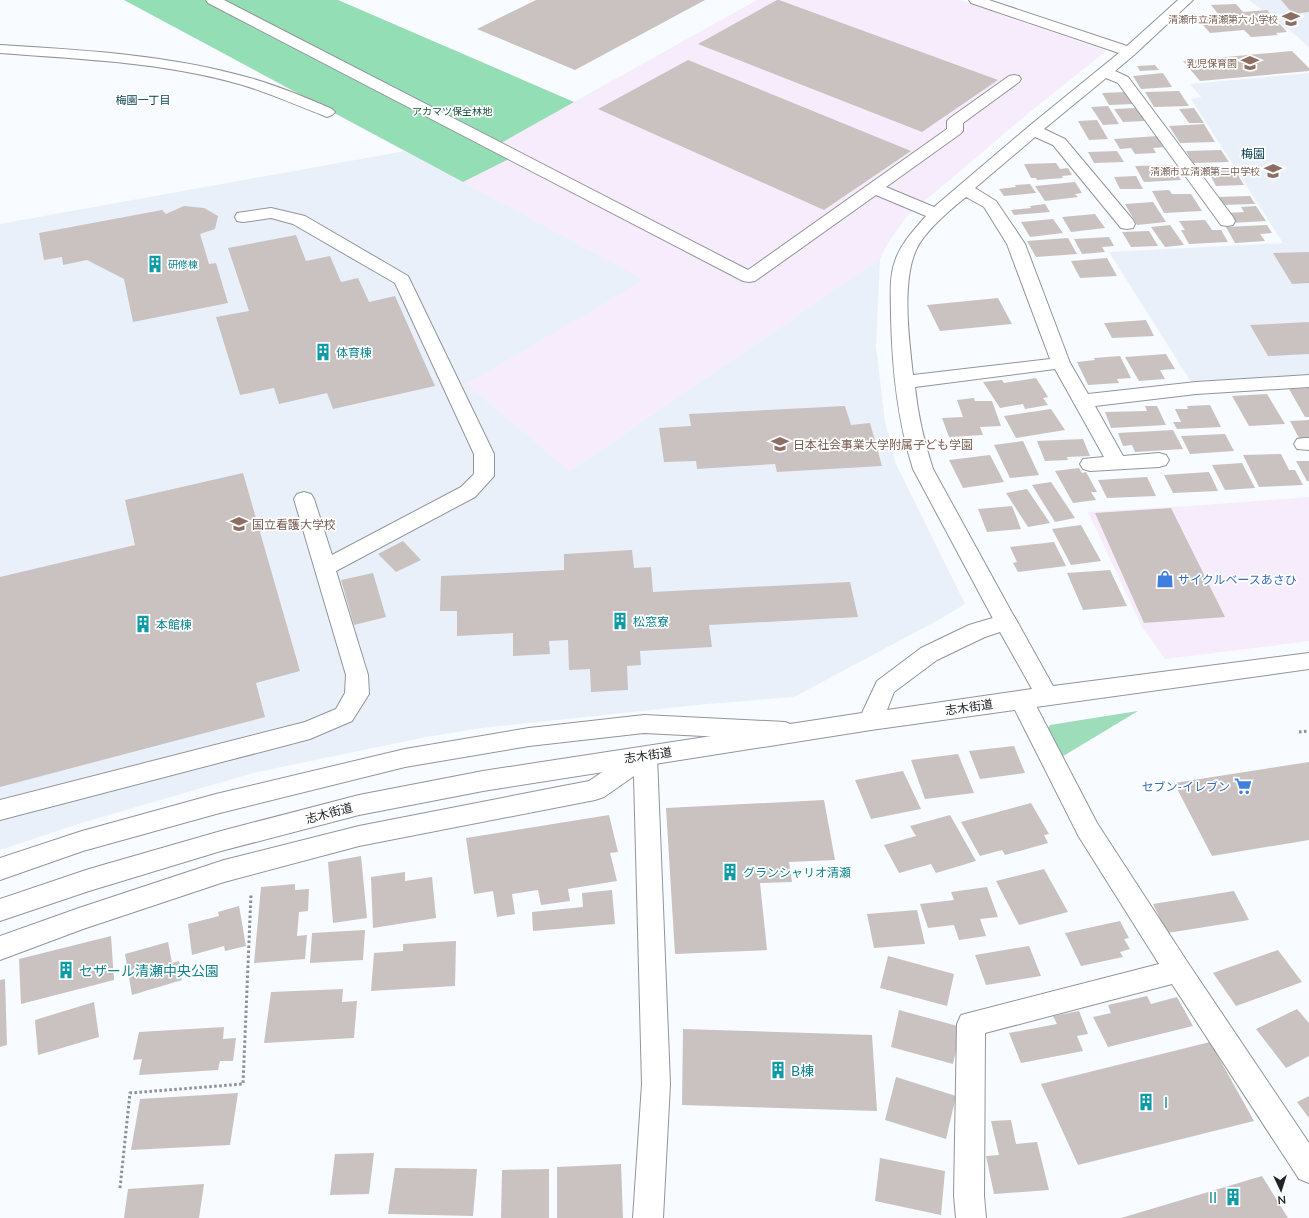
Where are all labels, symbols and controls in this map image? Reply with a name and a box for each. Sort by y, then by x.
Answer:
school or university icon: 清瀬市立清瀬第六小学校 [1281,9,1301,29]
place label: 清瀬市立清瀬第六小学校 [1168,13,1278,25]
school or university icon: 乳児保育園 [1240,53,1260,73]
place label: 乳児保育園 [1187,57,1237,69]
district label: 梅園一丁目 [116,93,171,106]
park label: アカマツ保全林地 [412,105,493,117]
district label: 梅園 [1241,146,1265,161]
school or university icon: 清瀬市立清瀬第二中学校 [1263,161,1283,181]
place label: 清瀬市立清瀬第二中学校 [1150,165,1260,177]
building icon: 研修棟 [145,254,165,274]
place label: 研修棟 [168,258,198,270]
building icon: 体育棟 [313,342,333,362]
place label: 体育棟 [336,345,372,360]
school or university icon: 日本社会事業大学附属子ども学園 [770,434,790,454]
place label: 日本社会事業大学附属子ども学園 [793,437,973,452]
school or university icon: 国立看護大学校 [229,514,249,534]
place label: 国立看護大学校 [252,517,336,532]
shop icon: サイクルベースあさひ [1155,569,1175,589]
place label: サイクルベースあさひ [1178,572,1297,587]
building icon: 松窓寮 [610,611,630,631]
building icon: 本館棟 [133,614,153,634]
place label: 松窓寮 [633,614,669,629]
place label: 本館棟 [156,617,192,632]
street label: 志木街道 [944,696,994,718]
street label: 志木街道 [623,744,673,766]
supermarket icon: セブン-イレブン [1233,776,1253,796]
place label: セブン-イレブン [1142,779,1230,794]
street label: 志木街道 [304,800,354,826]
building icon: グランシャリオ清瀬 [720,862,740,882]
place label: グランシャリオ清瀬 [743,865,851,880]
building icon: セザール清瀬中央公園 [56,960,76,980]
place label: セザール清瀬中央公園 [79,962,219,979]
building icon: B棟 [768,1060,788,1080]
place label: B棟 [791,1062,814,1079]
building icon: Ⅰ [1136,1092,1156,1112]
place label: Ⅰ [1159,1094,1173,1111]
north arrow [1261,1170,1301,1210]
building icon: Ⅱ [1223,1187,1243,1207]
place label: Ⅱ [1206,1189,1220,1206]
text: N [1277,1194,1286,1207]

